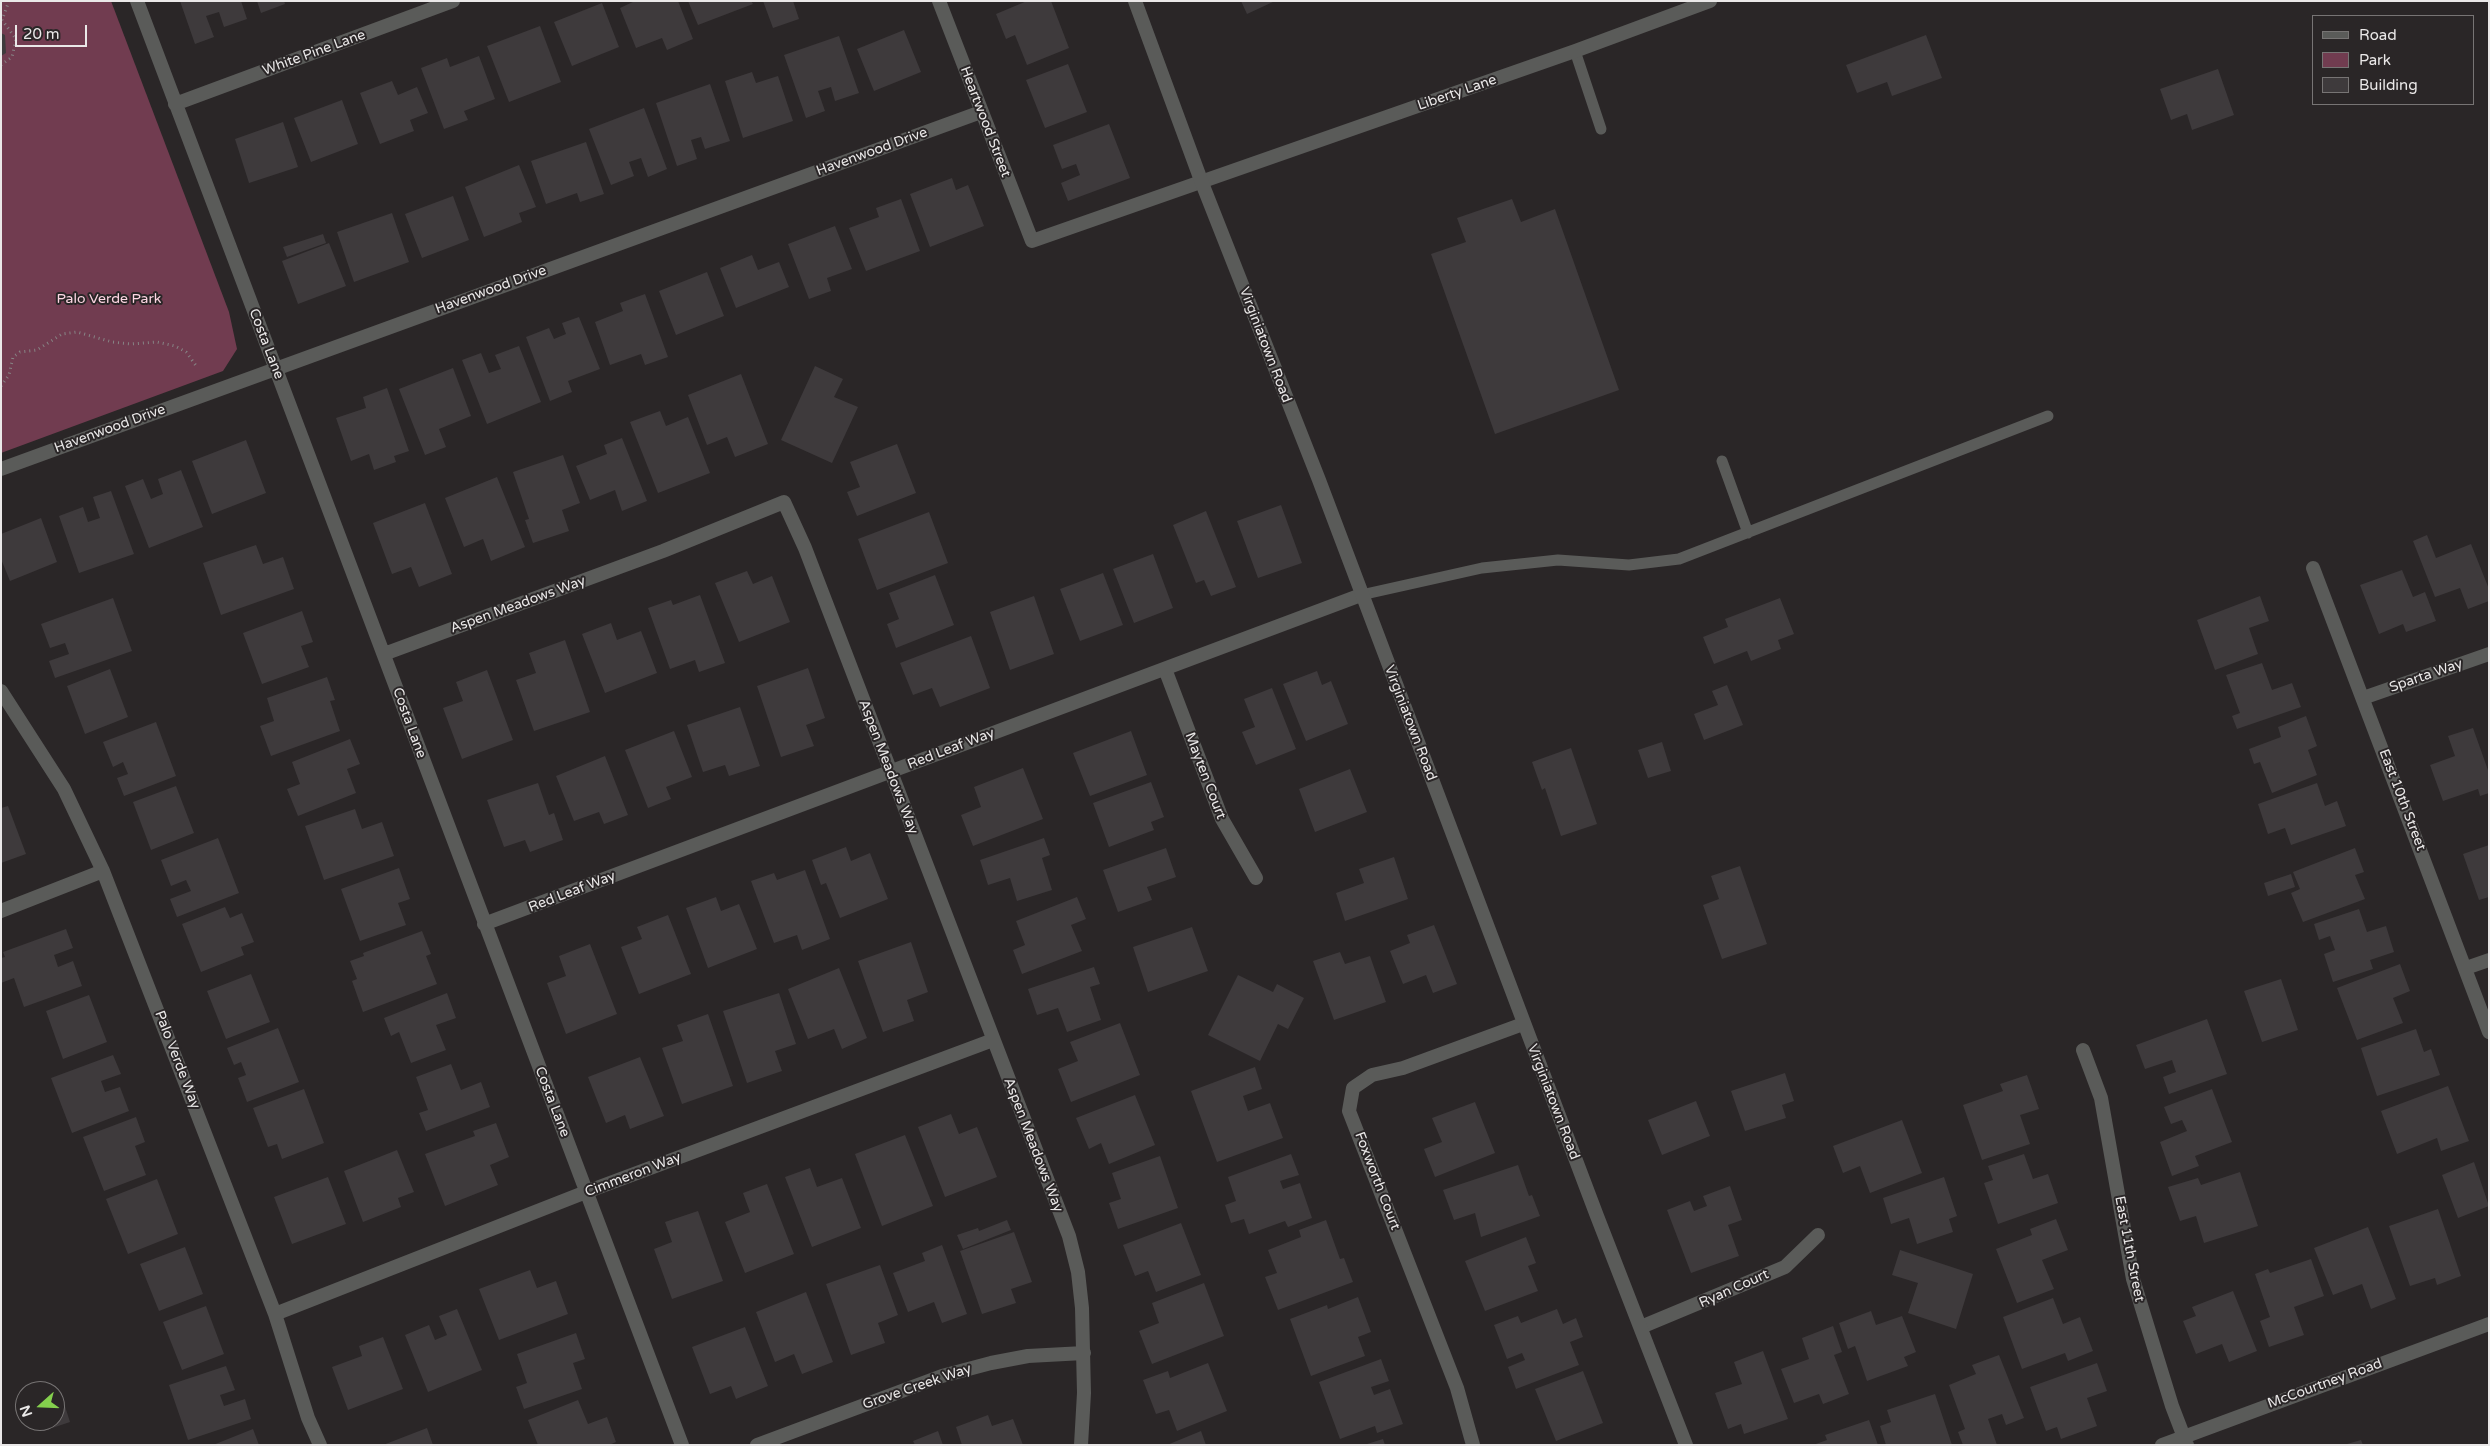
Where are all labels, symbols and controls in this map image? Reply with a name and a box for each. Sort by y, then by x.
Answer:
scale bar [18,15,90,47]
legend [2312,15,2475,105]
text: 20 m [23,25,60,43]
text: Road [2359,26,2397,44]
street label: White Pine Lane [260,27,368,79]
text: Park [2359,51,2391,69]
street label: Heartwood Street [956,64,1014,180]
street label: Liberty Lane [1415,72,1499,114]
text: Building [2359,76,2418,94]
street label: Havenwood Drive [814,124,930,180]
street label: Havenwood Drive [433,262,549,318]
street label: Virginiatown Road [1235,285,1295,405]
park label: Palo Verde Park [57,291,161,307]
street label: Costa Lane [245,306,287,382]
street label: Havenwood Drive [52,401,168,457]
street label: Aspen Meadows Way [448,573,588,637]
street label: Sparta Way [2387,656,2465,696]
street label: Virginiatown Road [1380,663,1440,783]
street label: Costa Lane [388,685,430,761]
street label: Aspen Meadows Way [855,697,921,837]
street label: Red Leaf Way [905,725,997,773]
street label: Mayten Court [1181,730,1229,822]
street label: East 10th Street [2375,747,2429,853]
street label: Red Leaf Way [526,868,618,916]
street label: Palo Verde Way [151,1009,203,1111]
street label: Virginiatown Road [1523,1042,1583,1162]
street label: Costa Lane [531,1064,573,1140]
street label: Aspen Meadows Way [1000,1075,1066,1215]
street label: Foxworth Court [1351,1130,1403,1232]
street label: Cimmeron Way [583,1149,683,1201]
street label: East 11th Street [2111,1195,2147,1303]
street label: Ryan Court [1696,1266,1772,1312]
street label: McCourtney Road [2265,1355,2385,1413]
street label: Grove Creek Way [860,1361,974,1413]
north arrow [15,1381,65,1431]
text: N [16,1403,36,1419]

